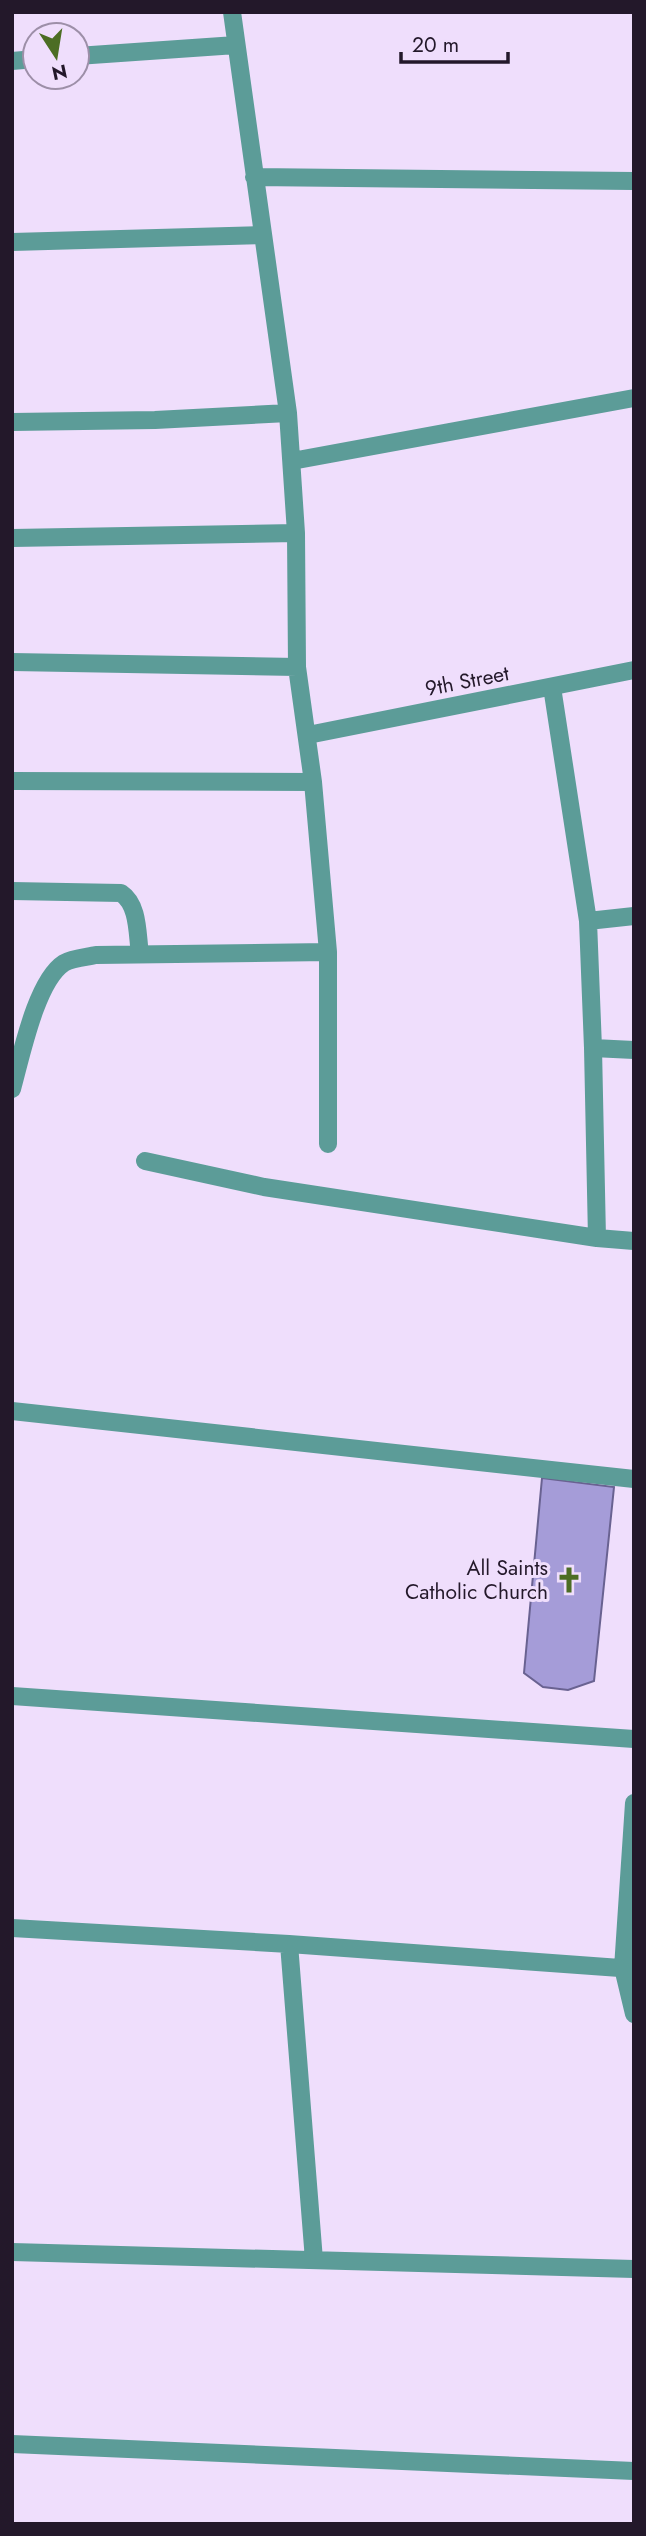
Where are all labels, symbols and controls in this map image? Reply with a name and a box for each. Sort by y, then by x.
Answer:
north arrow [21,21,91,91]
scale bar [401,21,508,65]
text: 20 m [412,30,459,60]
text: N [49,57,70,87]
street label: 9th Street [423,658,511,704]
place label: All Saints Catholic Church [405,1553,548,1607]
church icon: All Saints Catholic Church [554,1565,584,1595]

